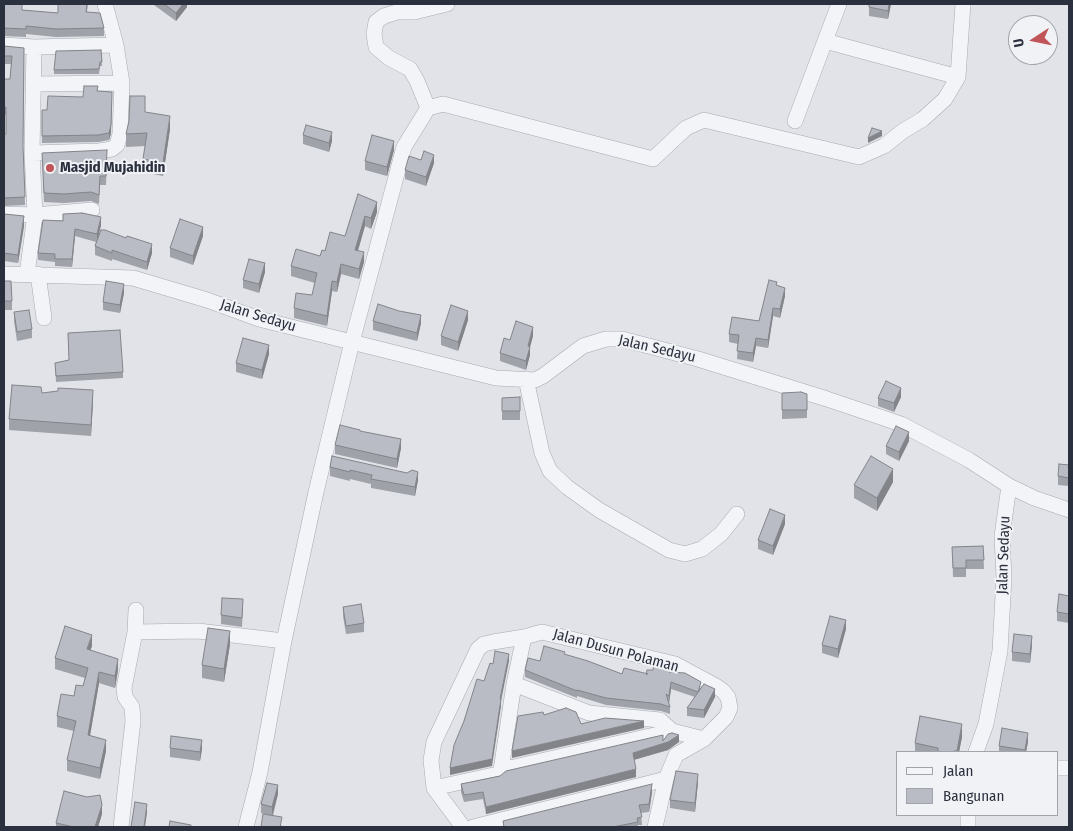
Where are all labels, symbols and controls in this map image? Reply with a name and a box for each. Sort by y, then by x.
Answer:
north arrow [1008,15,1058,65]
text: U [1010,37,1028,48]
place label: Masjid Mujahidin [60,159,165,177]
marker: Masjid Mujahidin [44,162,56,174]
street label: Jalan Sedayu [218,296,298,336]
street label: Jalan Sedayu [617,331,697,367]
street label: Jalan Sedayu [994,515,1014,595]
street label: Jalan Dusun Polaman [551,626,681,676]
legend [896,751,1058,816]
text: Jalan [943,762,973,780]
text: Bangunan [943,787,1004,805]

